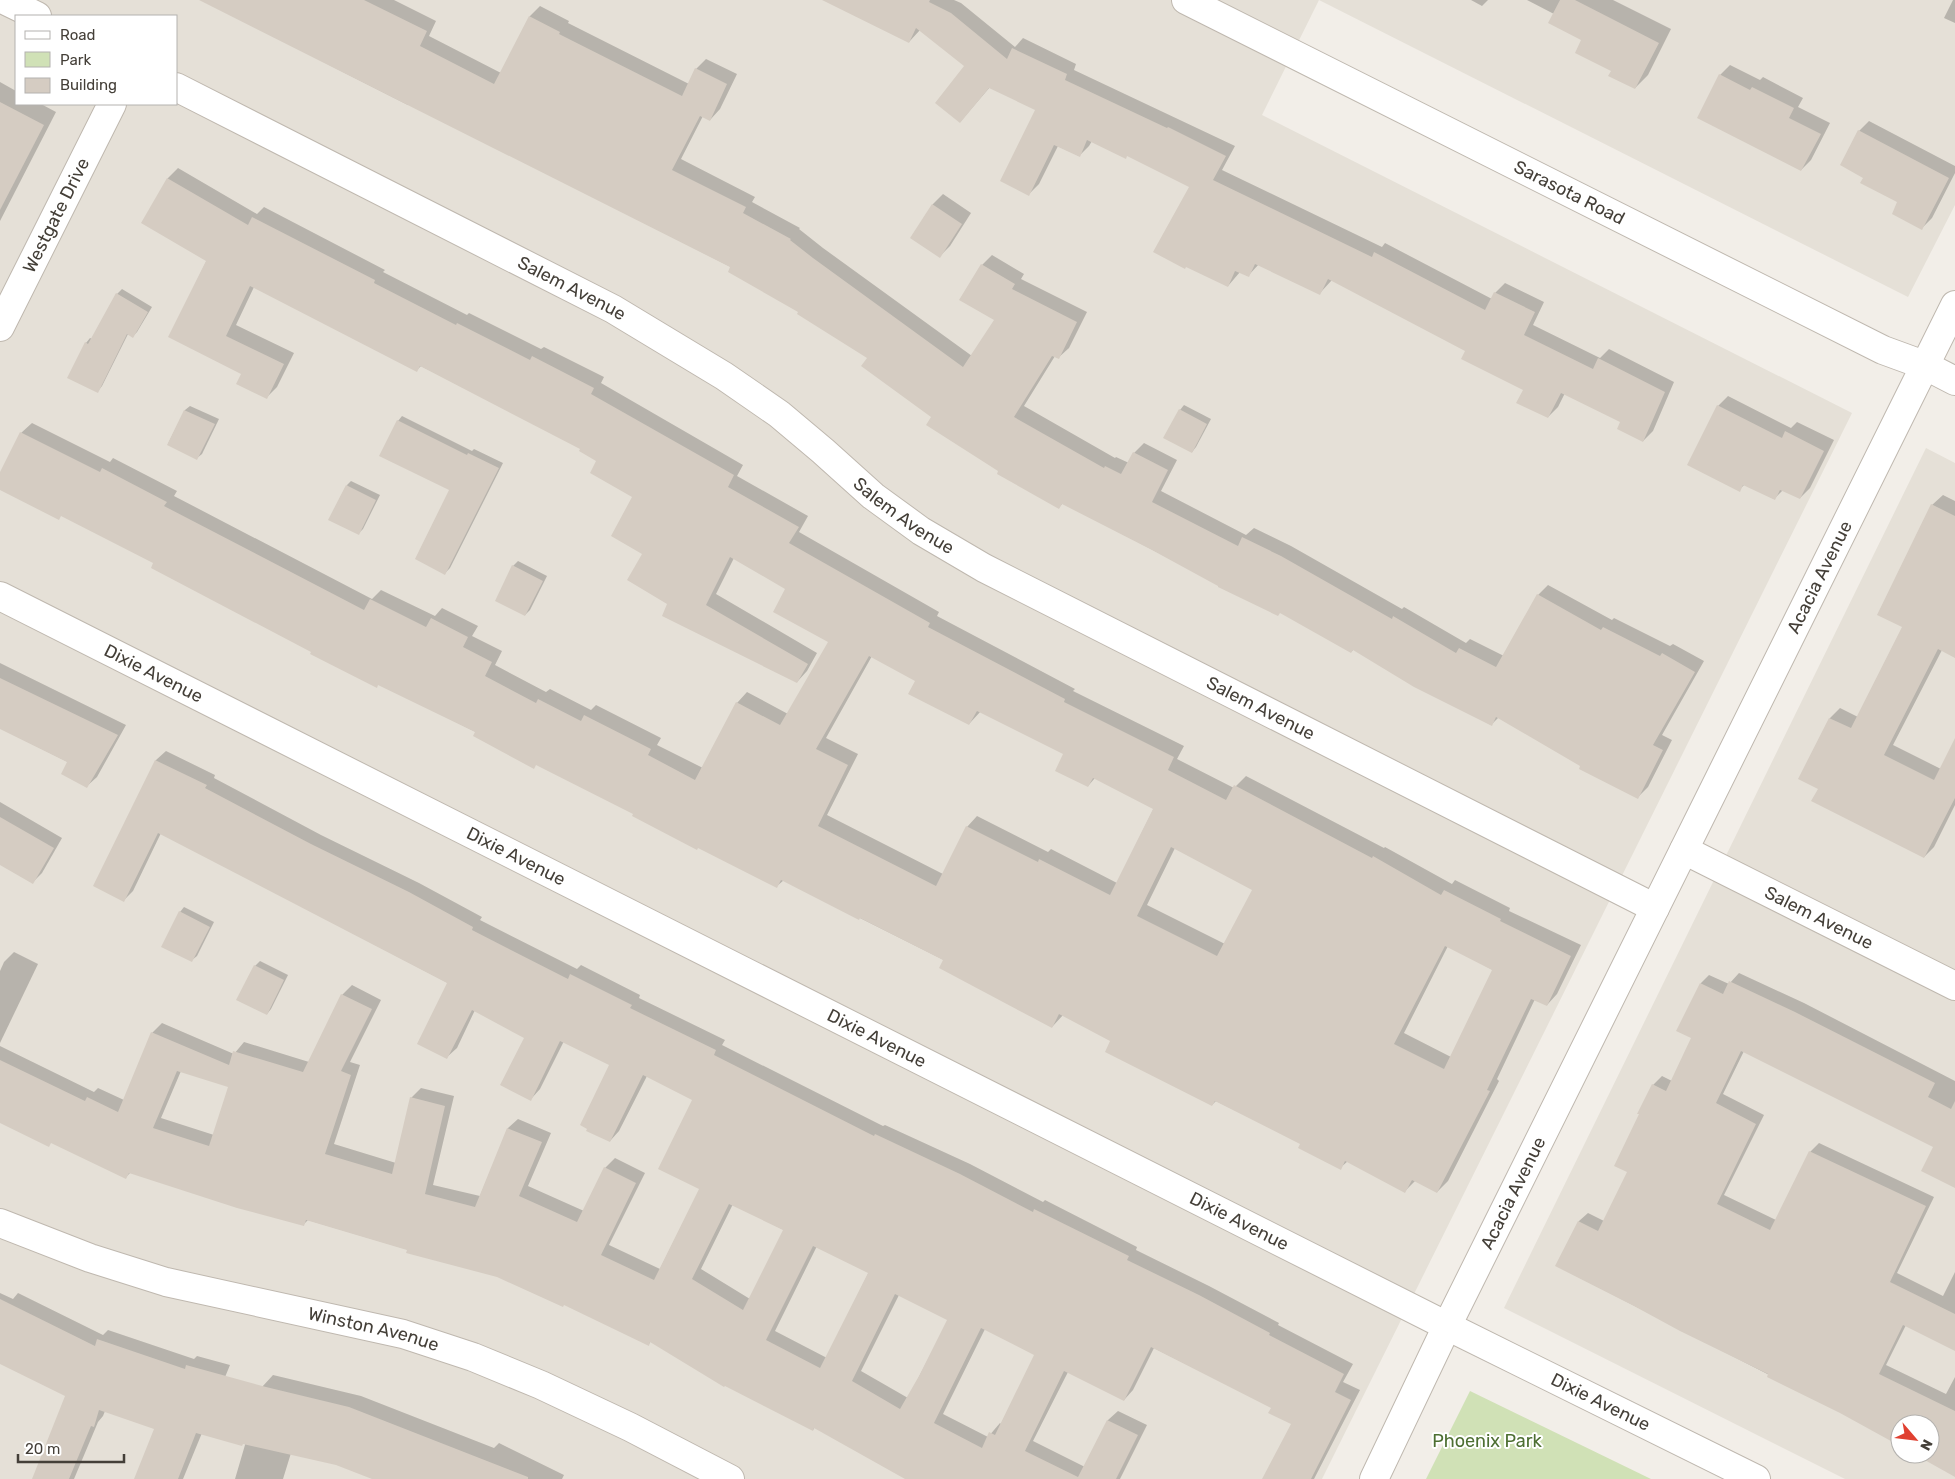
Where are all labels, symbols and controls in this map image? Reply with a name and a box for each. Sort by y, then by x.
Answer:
legend [15,15,178,105]
text: Road [60,26,96,44]
text: Park [60,51,91,69]
text: Building [60,76,117,94]
street label: Westgate Drive [18,154,94,276]
street label: Sarasota Road [1510,155,1629,230]
street label: Salem Avenue [514,251,630,325]
street label: Salem Avenue [849,473,958,559]
street label: Acacia Avenue [1782,517,1857,637]
street label: Dixie Avenue [100,639,207,708]
street label: Salem Avenue [1203,672,1319,745]
street label: Dixie Avenue [463,822,569,890]
street label: Salem Avenue [1761,881,1877,954]
street label: Dixie Avenue [824,1004,930,1072]
street label: Acacia Avenue [1476,1133,1550,1253]
street label: Dixie Avenue [1186,1187,1292,1255]
street label: Winston Avenue [306,1302,442,1356]
street label: Dixie Avenue [1547,1368,1654,1436]
north arrow [1890,1414,1940,1464]
park label: Phoenix Park [1432,1430,1543,1452]
scale bar [18,1432,124,1464]
text: N [1916,1436,1936,1453]
text: 20 m [25,1440,60,1458]

